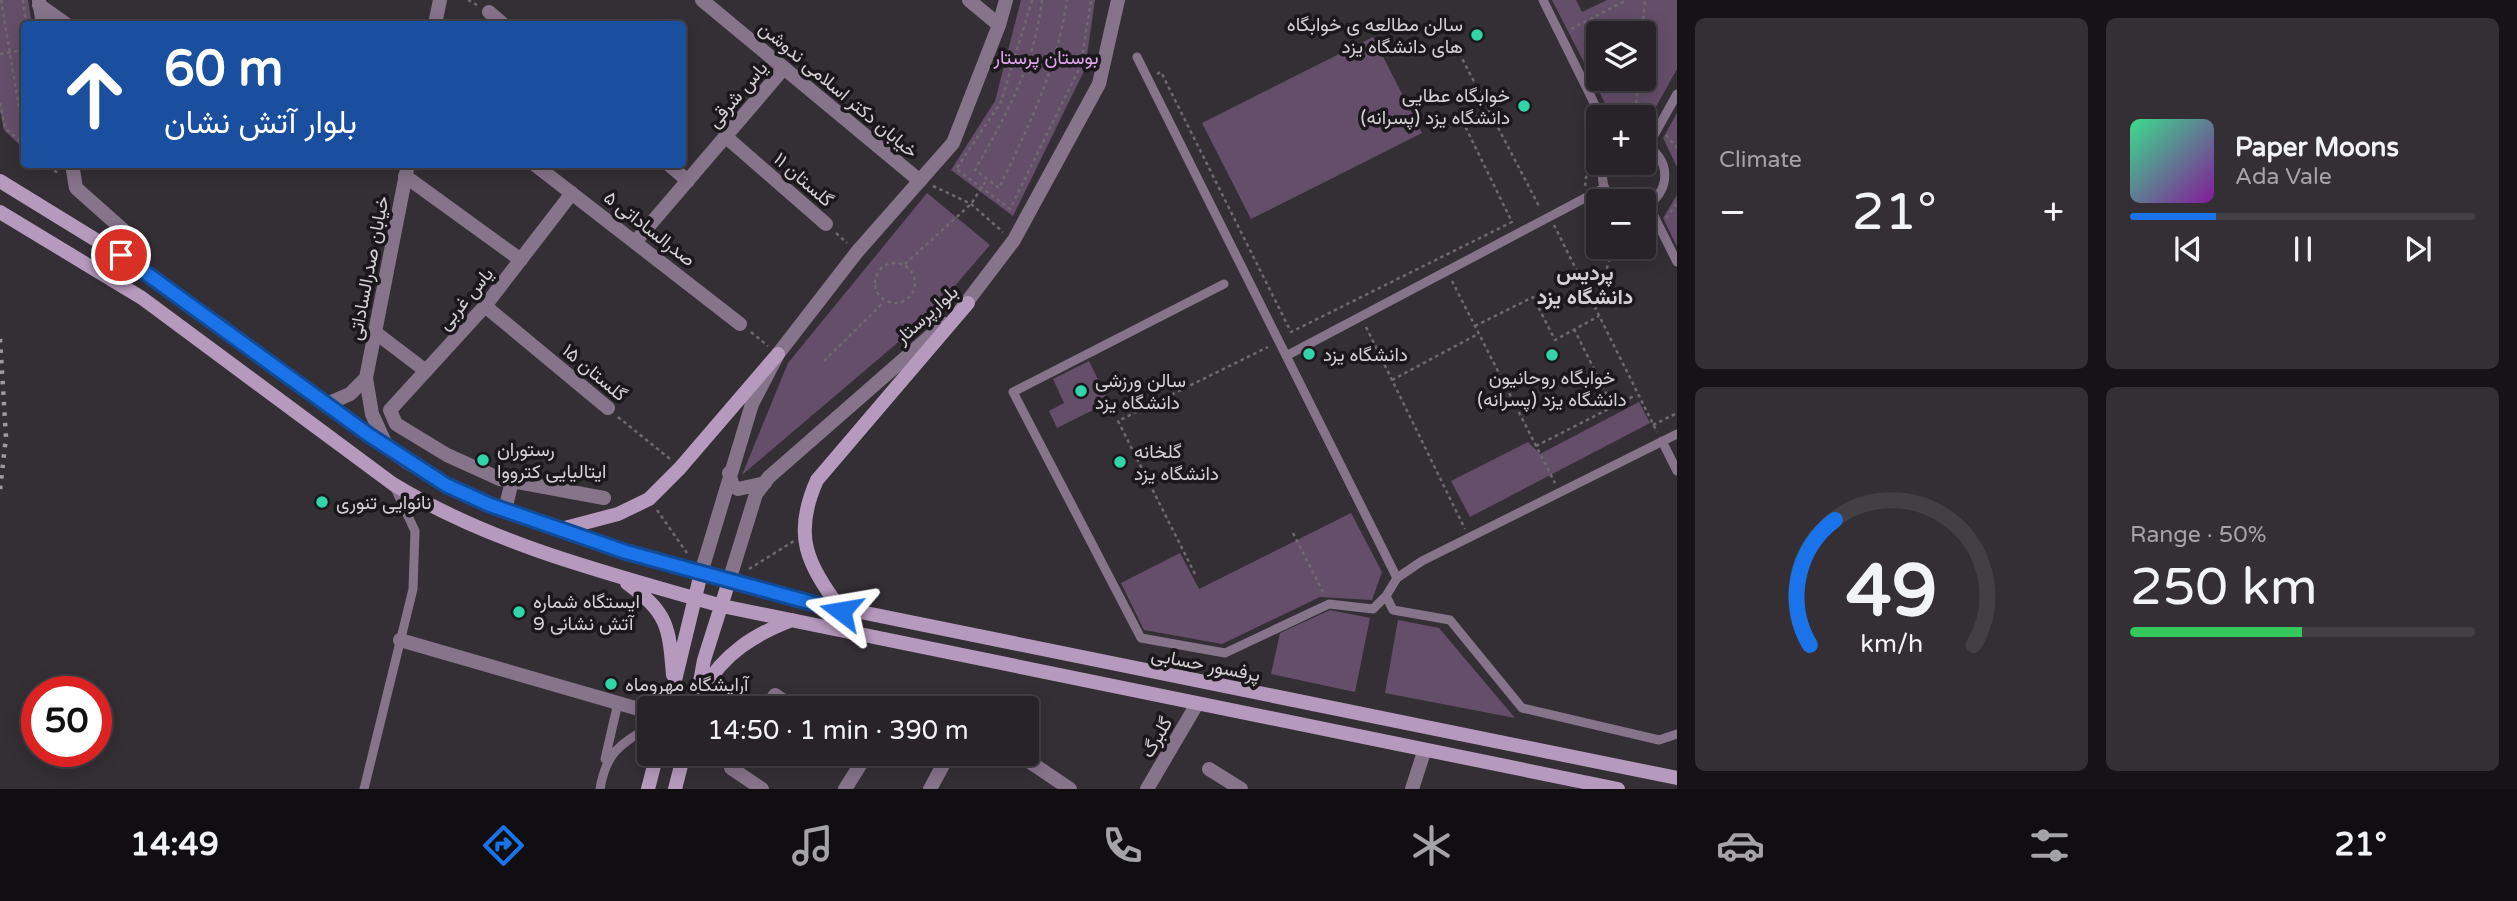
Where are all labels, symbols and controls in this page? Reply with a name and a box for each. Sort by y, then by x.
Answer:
place label: سالن مطالعه ی خوابگاه های دانشگاه یزد [1287,14,1463,58]
street label: خيابان دکتر اسلامی ندوشن [754,17,922,163]
map controls [1586,21,1656,259]
button: layers [1586,21,1656,91]
marker: سالن مطالعه ی خوابگاه های دانشگاه یزد [1469,27,1485,43]
text: 60 m [164,40,283,99]
park label: بوستان پرستار [992,47,1099,71]
icon: ahead [49,49,140,140]
street label: یاس شرقی [703,57,772,132]
place label: خوابگاه عطایی (پسرانه) دانشگاه یزد [1361,85,1510,131]
marker: خوابگاه عطایی (پسرانه) دانشگاه یزد [1516,98,1532,114]
text: بلوار آتش نشان [164,104,357,142]
button: + [1586,105,1656,175]
text: Paper Moons [2235,132,2399,163]
text: Climate [1719,146,1802,174]
street label: گلستان ۱۱ [769,148,838,212]
text: Ada Vale [2235,163,2332,191]
text: 21° [1852,181,1937,244]
street label: صدرالساداتی ۵ [599,186,699,271]
button: − [1586,189,1656,259]
text: − [1719,190,1746,236]
text: + [2043,190,2064,236]
street label: خیابان صدرالساداتی [344,194,394,342]
pin [91,225,151,285]
icon: previous [2169,230,2207,268]
icon: pause [2284,230,2322,268]
icon: next [2399,230,2437,268]
icon: arrive [102,236,140,274]
district label: پردیس دانشگاه یزد [1537,261,1633,310]
street label: یاس غربی [433,263,498,334]
street label: بلوارپرستار [890,281,964,351]
street label: گلستان ۱۵ [558,340,631,406]
place label: دانشگاه یزد [1323,344,1408,366]
marker: دانشگاه یزد [1301,346,1317,362]
marker: خوابگاه روحانیون (پسرانه) دانشگاه یزد [1544,347,1560,363]
place label: خوابگاه روحانیون (پسرانه) دانشگاه یزد [1477,367,1627,413]
place label: سالن ورزشی دانشگاه یزد [1095,370,1186,414]
marker: سالن ورزشی دانشگاه یزد [1073,383,1089,399]
place label: رستوران ایتالیایی کترووا [497,439,606,483]
place label: گلخانه دانشگاه یزد [1134,441,1219,485]
marker: رستوران ایتالیایی کترووا [475,452,491,468]
marker: گلخانه دانشگاه یزد [1112,454,1128,470]
place label: نانوایی تنوری [336,492,432,514]
marker: نانوایی تنوری [314,494,330,510]
text: Range · 50% [2130,521,2266,549]
text: 49 [1846,548,1937,636]
text: 250 km [2130,556,2318,619]
position arrow [804,574,878,648]
place label: ایستگاه شماره 9 آتش نشانی [533,591,640,635]
marker: ایستگاه شماره 9 آتش نشانی [511,604,527,620]
text: km/h [1860,629,1923,659]
street label: پرفسور حسابی [1149,644,1262,688]
place label: آرایشگاه مهروماه [625,674,750,696]
speed limit sign: 50 [21,676,112,767]
marker: آرایشگاه مهروماه [603,676,619,692]
street label: گلبرگ [1137,713,1177,762]
text: 14:50 · 1 min · 390 m [707,715,969,746]
icon: directions [479,821,528,870]
icon: music [788,821,837,870]
icon: phone [1098,821,1147,870]
icon: climate [1407,821,1456,870]
icon: car [1716,821,1765,870]
icon: filters [2025,821,2074,870]
text: 14:49 [130,826,219,864]
text: 21° [2334,826,2387,864]

